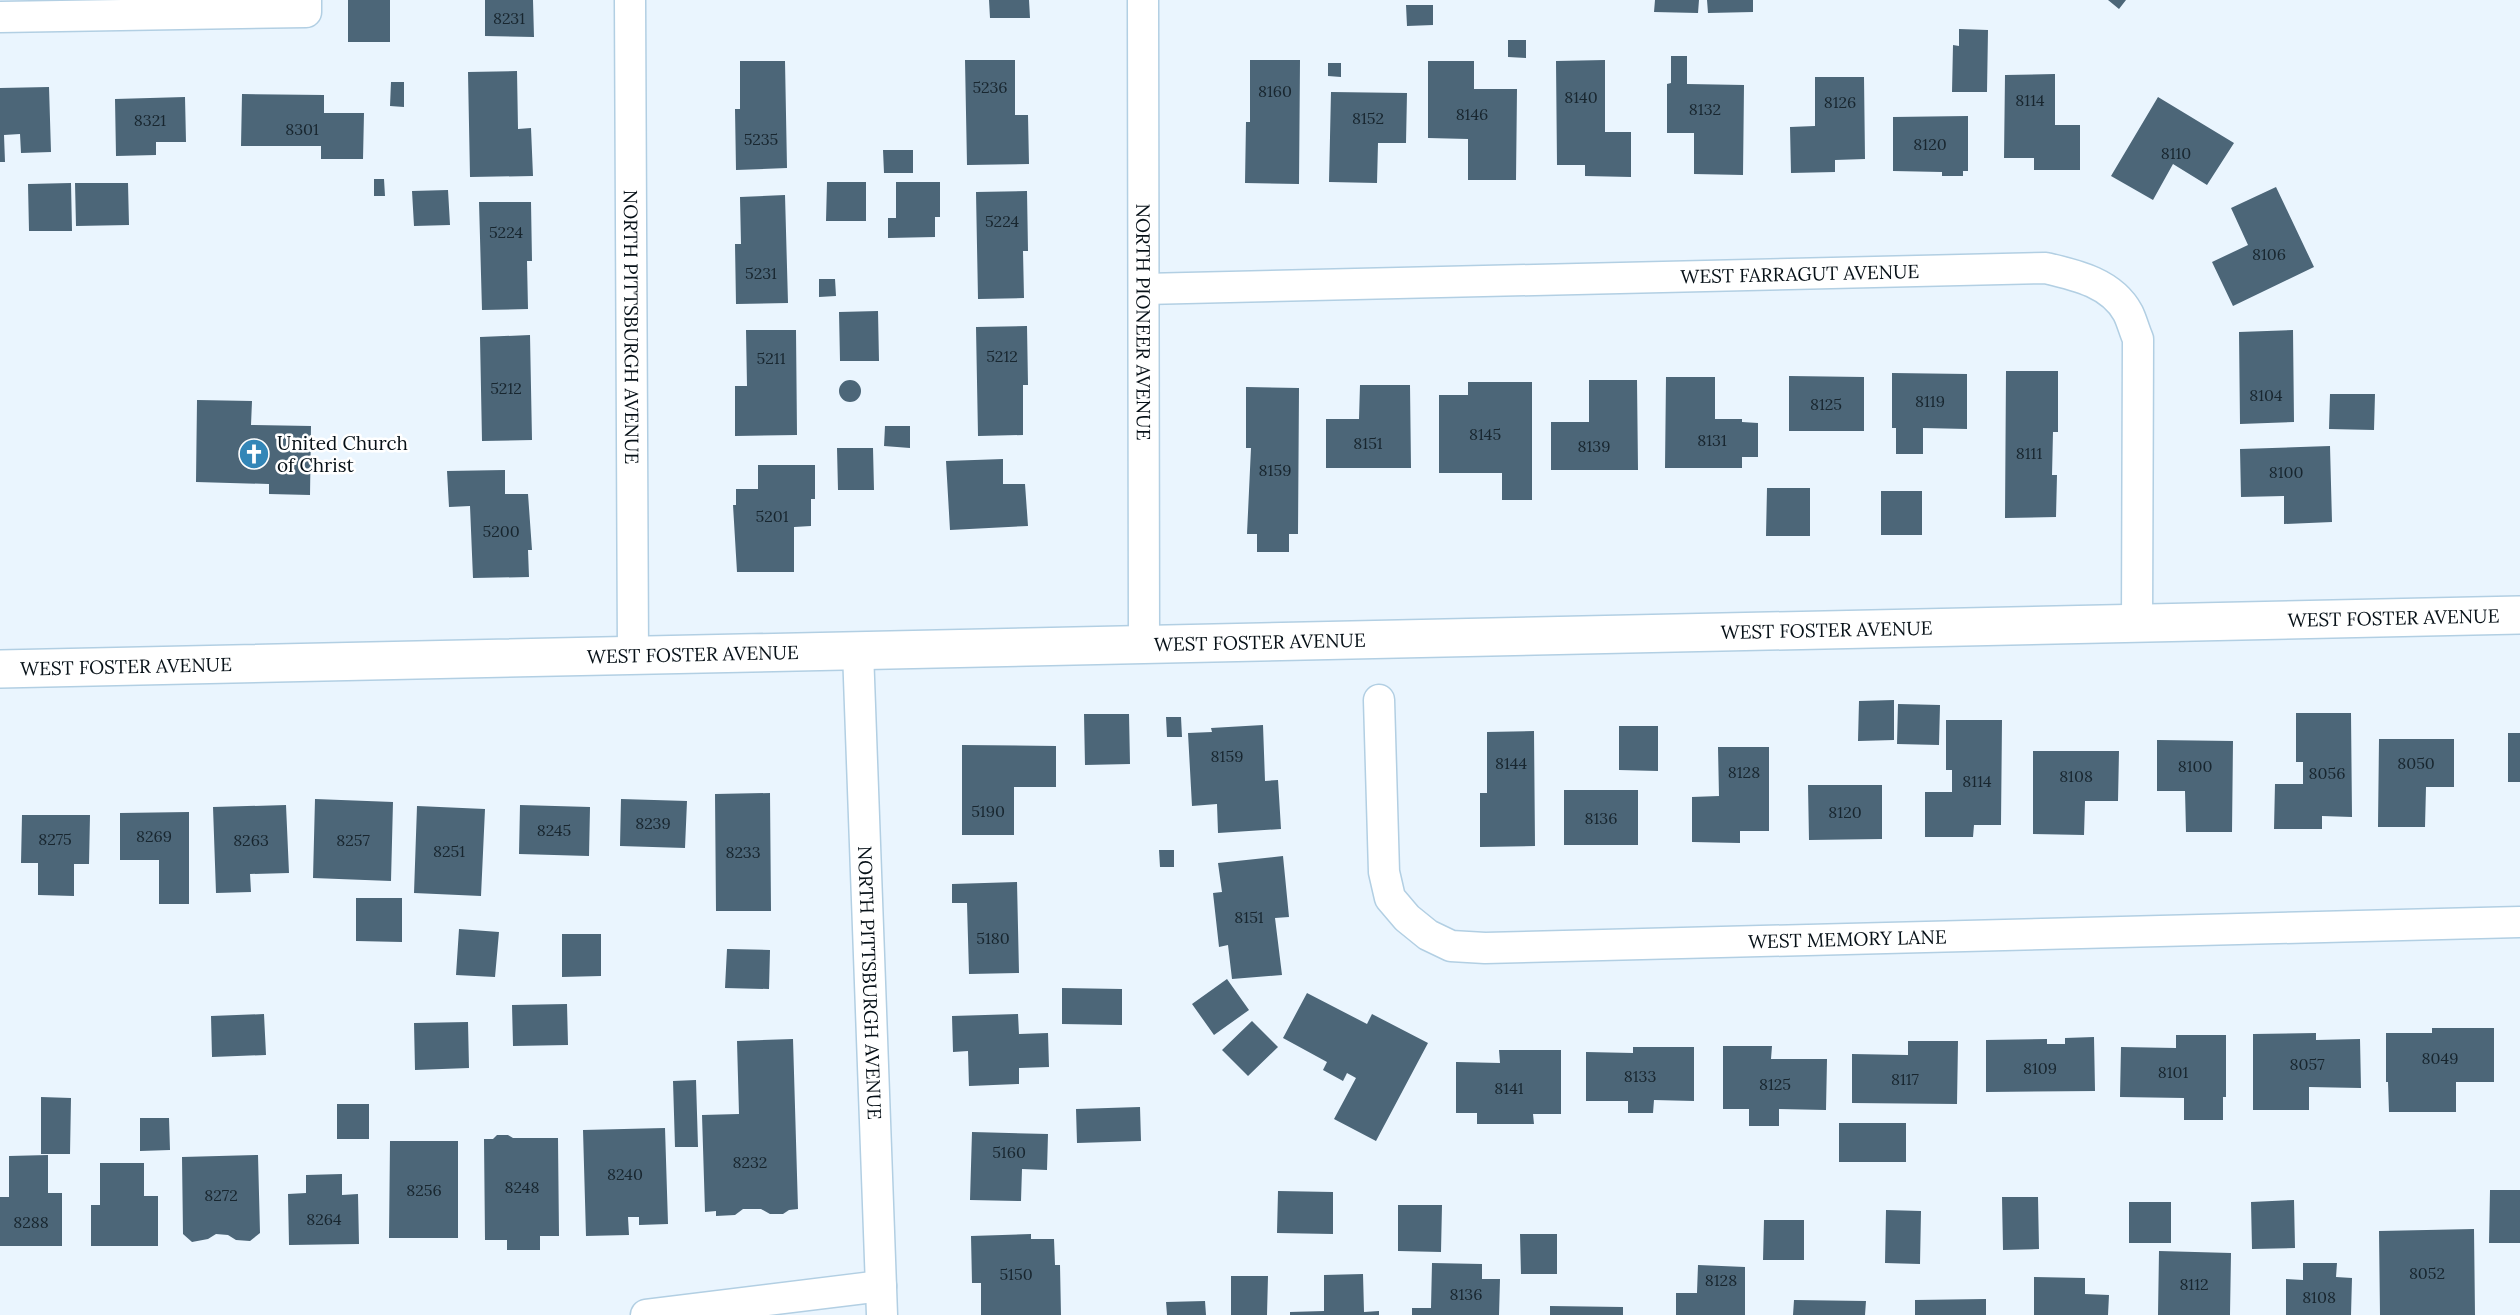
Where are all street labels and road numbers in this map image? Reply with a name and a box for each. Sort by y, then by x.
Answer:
street label: NORTH PITTSBURGH AVENUE [619,190,644,464]
street label: NORTH PIONEER AVENUE [1131,204,1156,440]
street label: WEST FARRAGUT AVENUE [1680,259,1920,289]
street label: WEST FOSTER AVENUE [2287,603,2500,632]
street label: WEST FOSTER AVENUE [1720,616,1933,644]
street label: WEST FOSTER AVENUE [1154,628,1366,656]
street label: WEST FOSTER AVENUE [587,640,799,668]
street label: WEST FOSTER AVENUE [20,652,232,681]
street label: NORTH PITTSBURGH AVENUE [853,845,887,1120]
street label: WEST MEMORY LANE [1748,924,1947,953]

